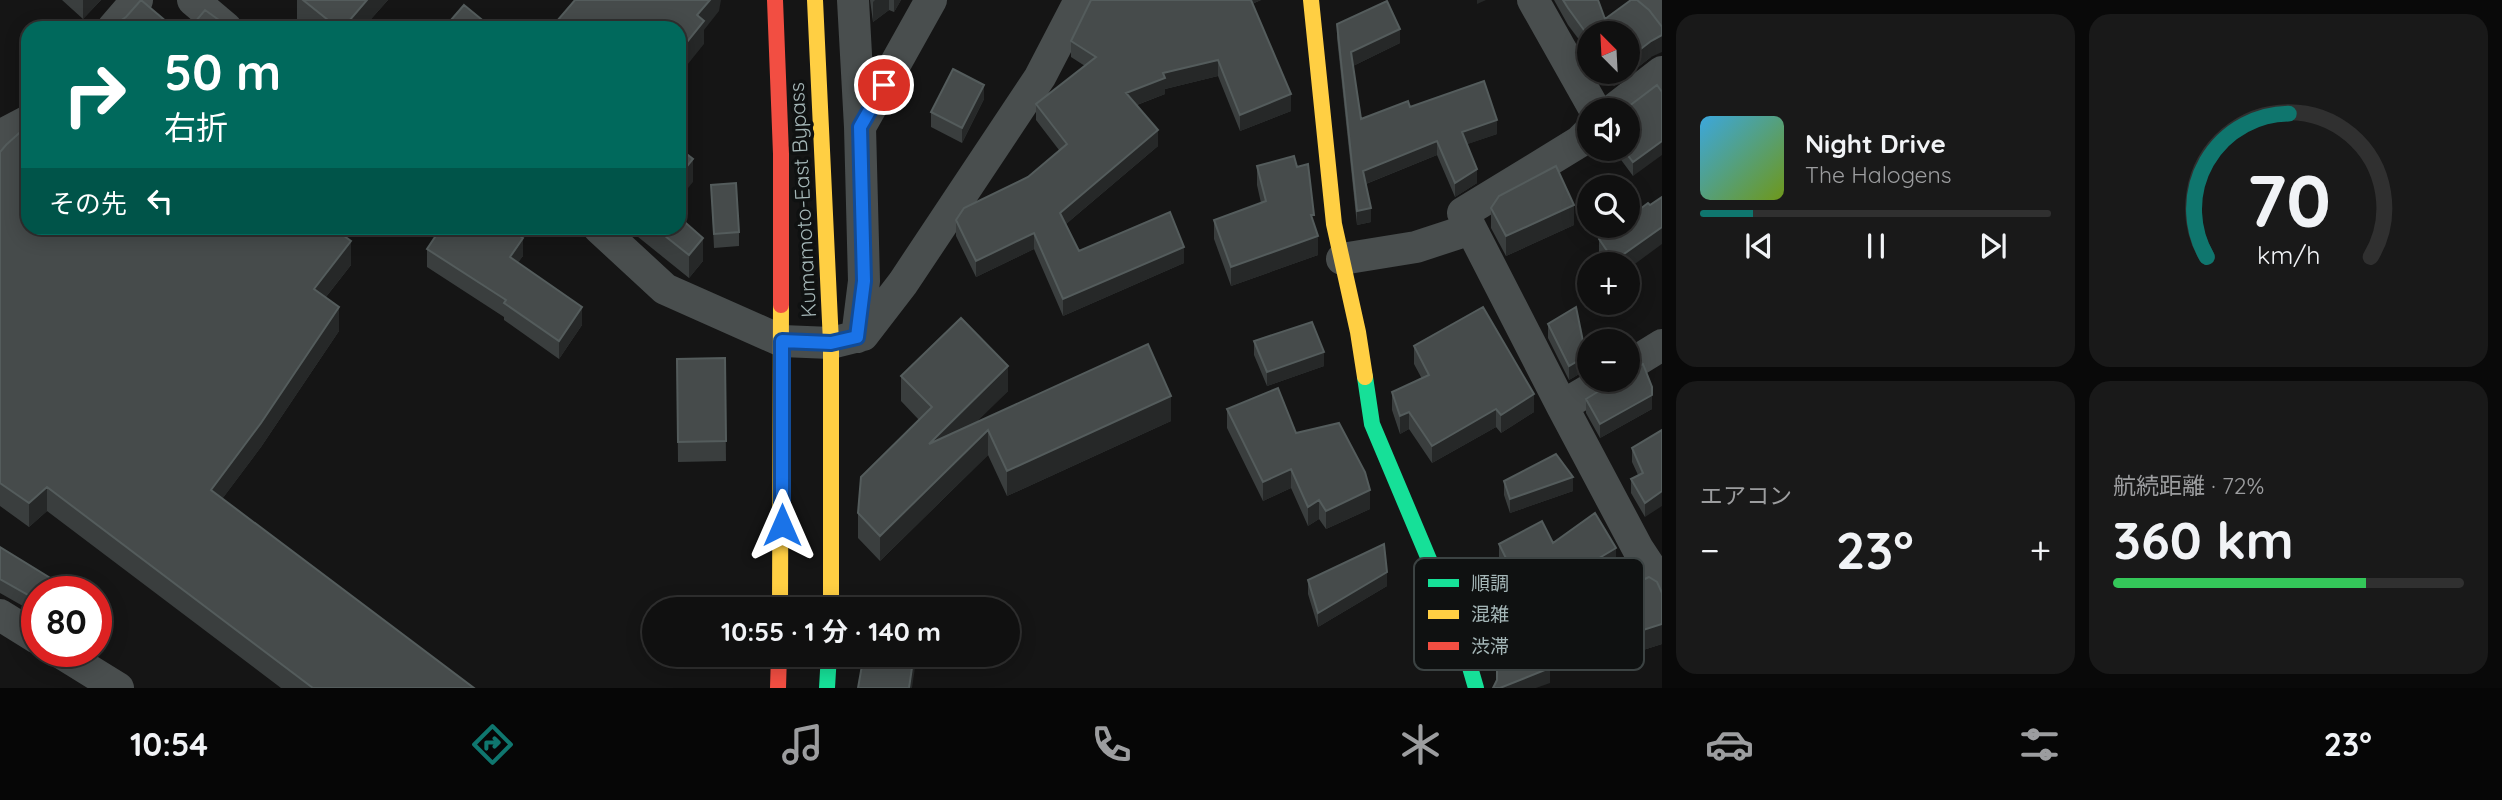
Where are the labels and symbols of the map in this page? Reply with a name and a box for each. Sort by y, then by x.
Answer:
north arrow [1577,21,1640,84]
pin [854,55,914,115]
street label: Kumamoto-East Bypass [783,82,821,318]
position arrow [745,488,819,562]
legend [1414,558,1644,670]
text: 順調 [1471,571,1509,595]
speed limit sign: 80 [21,576,112,667]
text: 混雑 [1471,602,1509,626]
text: 渋滞 [1471,634,1509,658]

